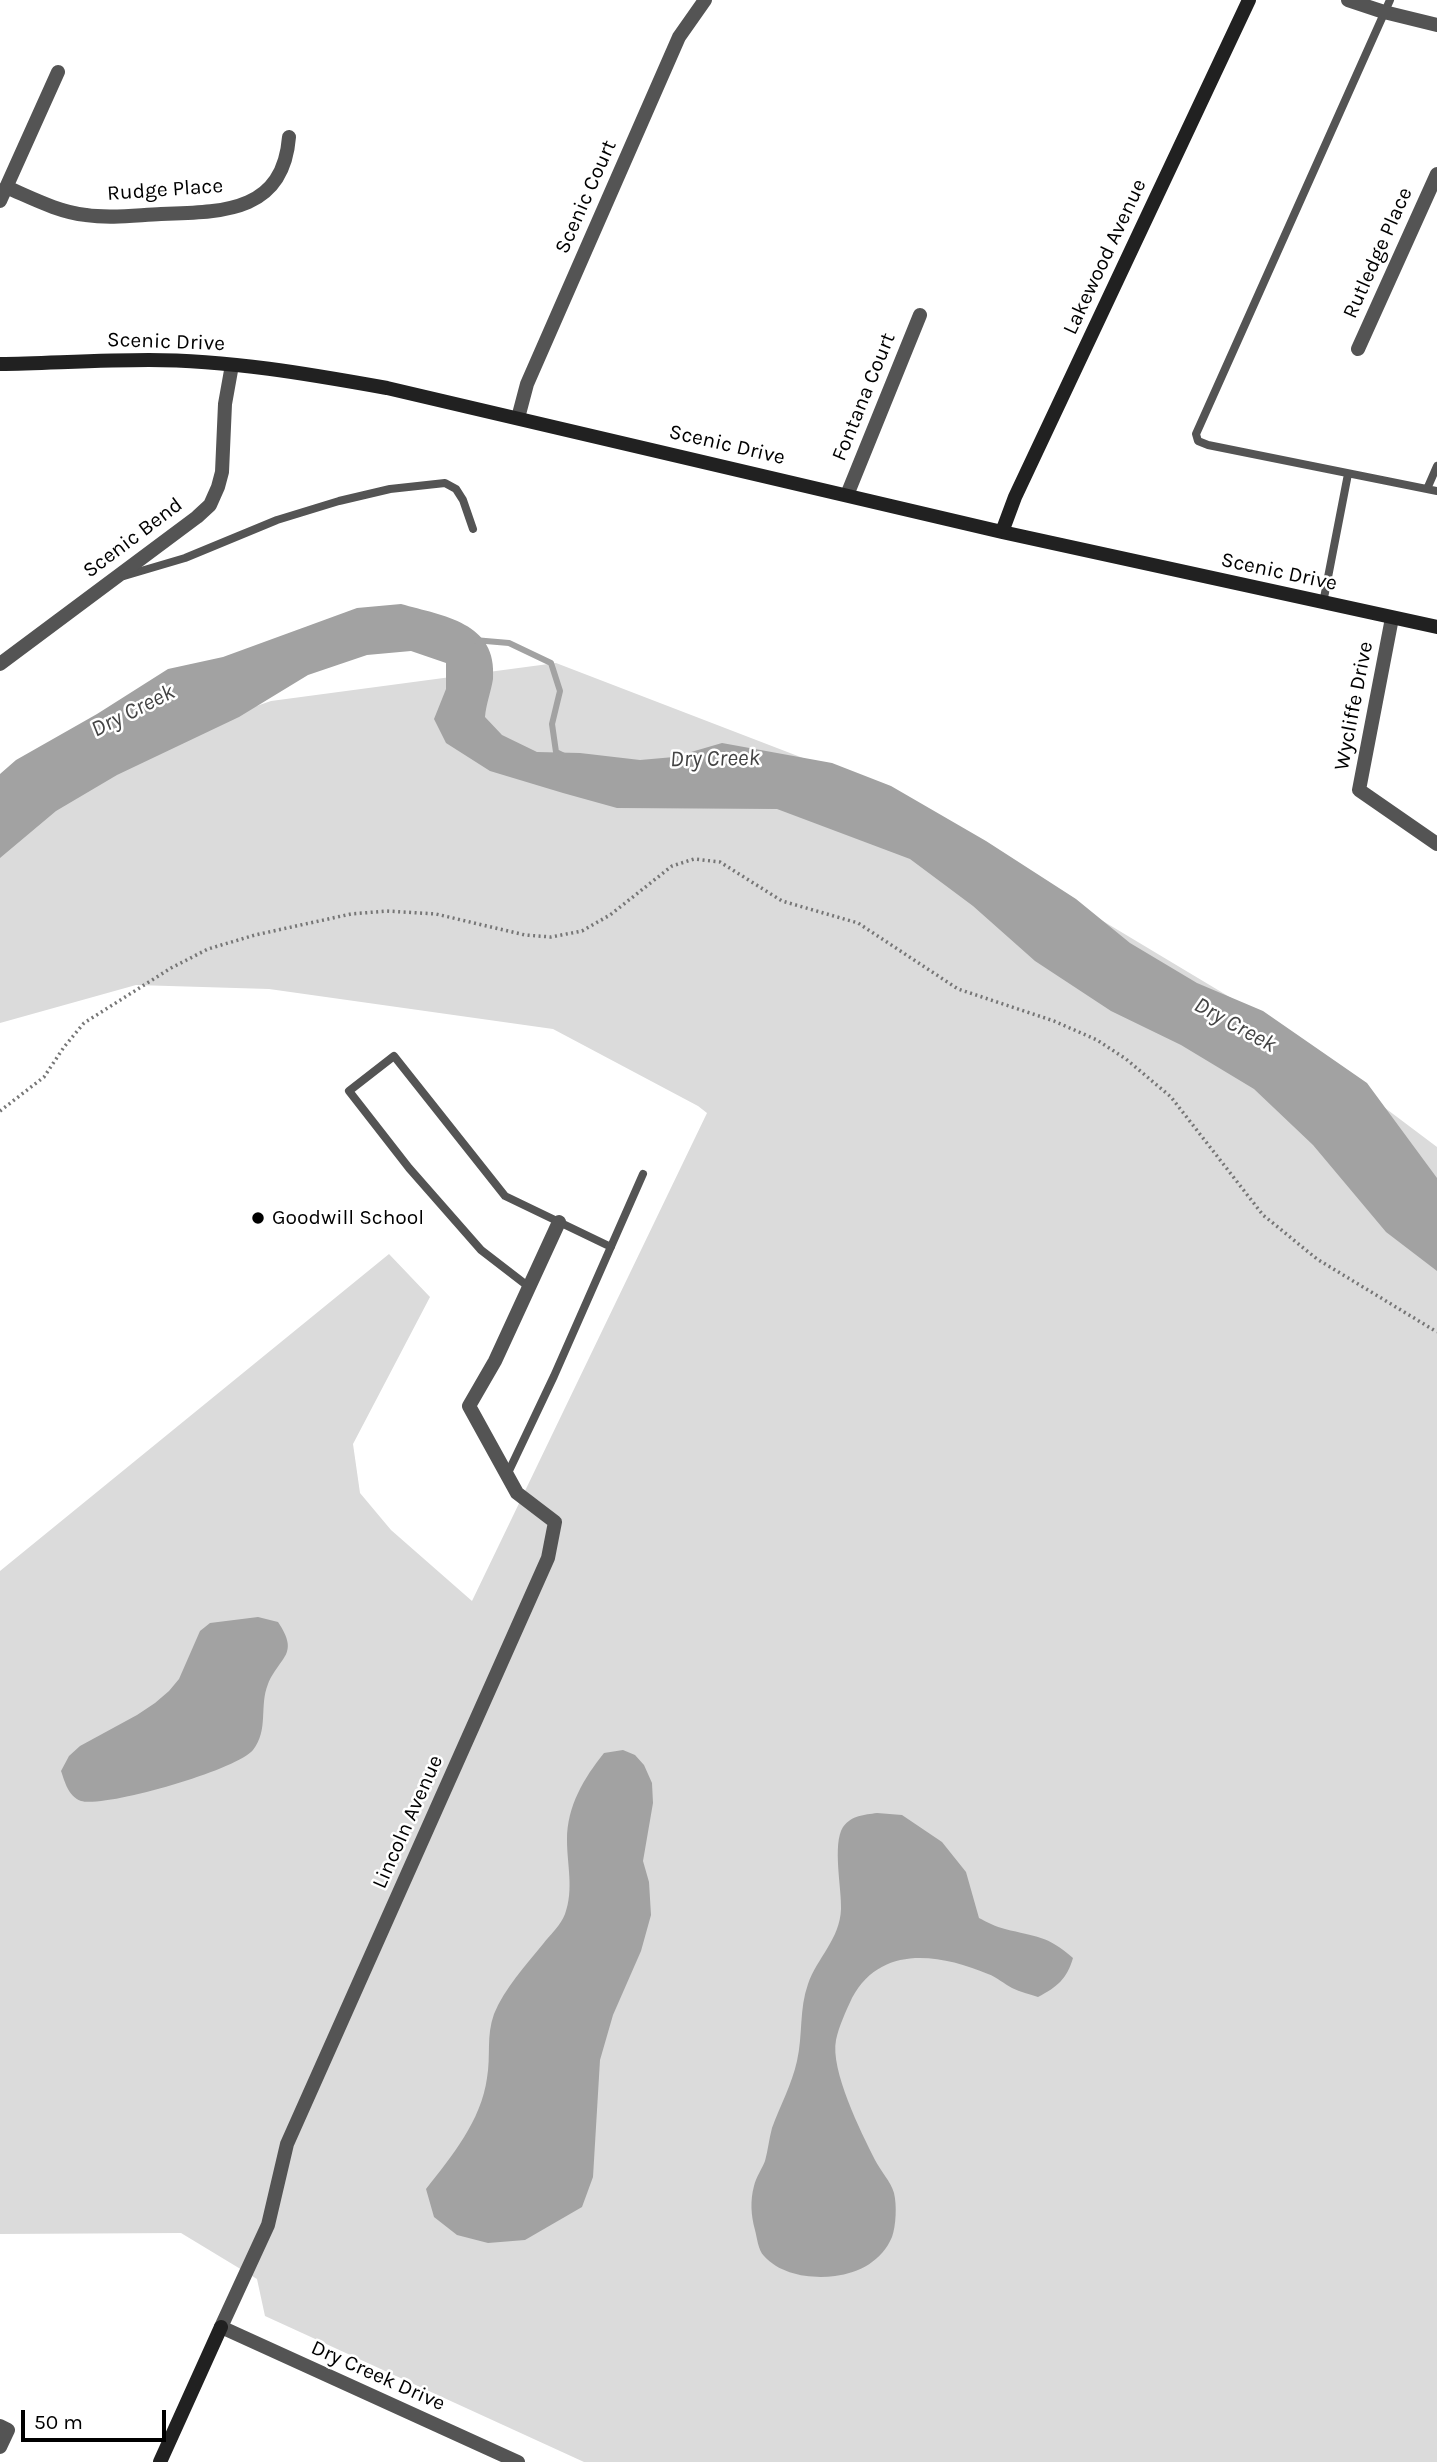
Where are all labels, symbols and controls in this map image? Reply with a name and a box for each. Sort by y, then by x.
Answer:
street label: Scenic Court [550,136,622,258]
street label: Rudge Place [106,173,224,207]
street label: Lakewood Avenue [1058,175,1152,339]
street label: Rutledge Place [1338,184,1418,322]
street label: Scenic Drive [107,327,225,357]
street label: Fontana Court [827,329,901,465]
street label: Scenic Drive [667,419,787,471]
street label: Scenic Bend [78,492,188,584]
street label: Scenic Drive [1219,547,1339,597]
street label: Wycliffe Drive [1329,639,1379,773]
water label: Dry Creek [87,678,179,744]
water label: Dry Creek [670,744,760,774]
water label: Dry Creek [1189,991,1281,1059]
place label: Goodwill School [272,1205,424,1231]
marker: Goodwill School [250,1210,266,1226]
street label: Lincoln Avenue [367,1751,449,1893]
street label: Dry Creek Drive [307,2335,449,2417]
scale bar [24,2396,170,2440]
text: 50 m [34,2410,83,2434]

